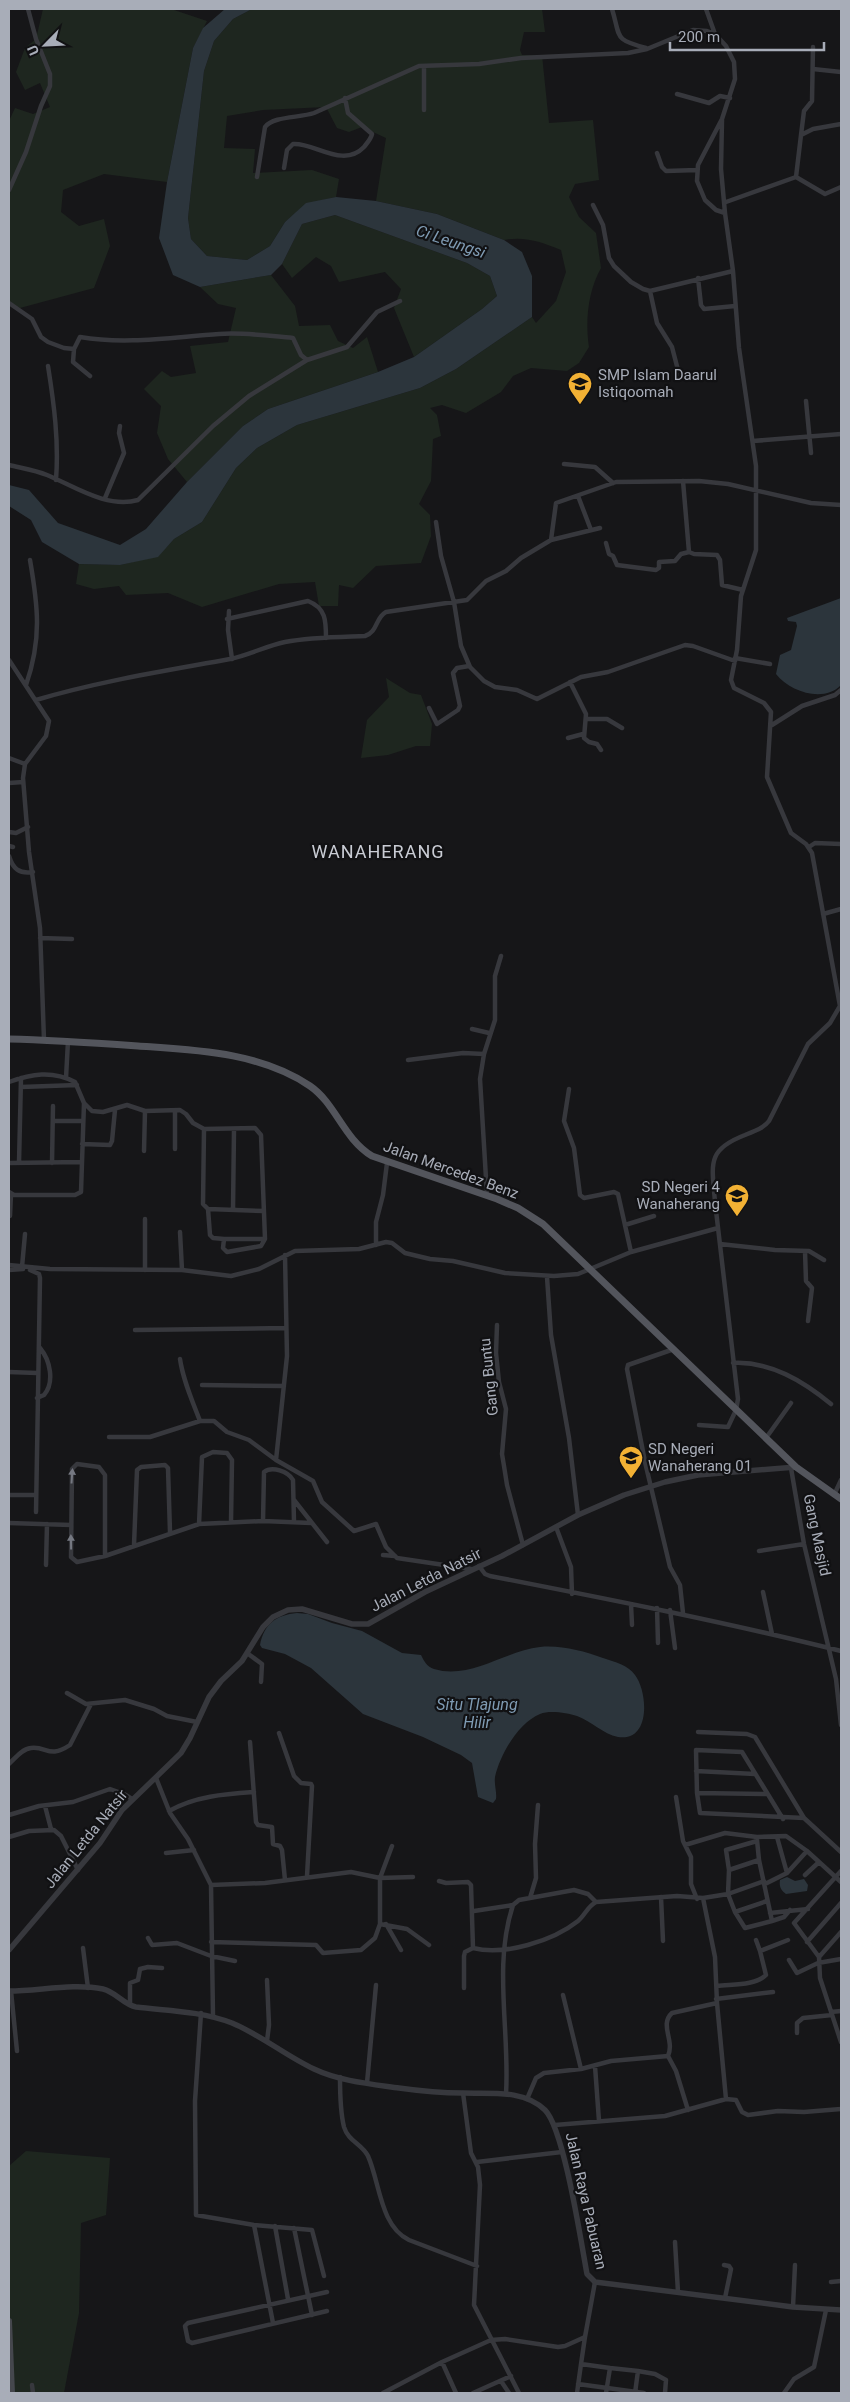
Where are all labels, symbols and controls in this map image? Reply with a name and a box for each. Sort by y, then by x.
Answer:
north arrow [20,20,70,70]
scale bar [670,20,824,52]
text: 200 m [678,28,720,46]
text: U [24,43,42,58]
water label: Ci Leungsi [414,221,488,262]
place label: SMP Islam Daarul Istiqoomah [598,366,717,401]
school or university icon: SMP Islam Daarul Istiqoomah [567,371,593,405]
district label: WANAHERANG [311,841,445,862]
street label: Jalan Mercedez Benz [381,1137,521,1203]
place label: SD Negeri 4 Wanaherang [636,1178,721,1213]
school or university icon: SD Negeri 4 Wanaherang [724,1183,750,1217]
street label: Gang Buntu [476,1337,502,1417]
place label: SD Negeri Wanaherang 01 [648,1440,752,1475]
school or university icon: SD Negeri Wanaherang 01 [618,1445,644,1479]
one-way arrow [69,1468,77,1484]
street label: Gang Masjid [800,1492,834,1578]
one-way arrow [67,1534,75,1550]
street label: Jalan Letda Natsir [368,1544,484,1616]
water label: Situ Tlajung Hilir [436,1695,518,1732]
street label: Jalan Letda Natsir [41,1786,131,1892]
street label: Jalan Raya Pabuaran [561,2131,611,2271]

